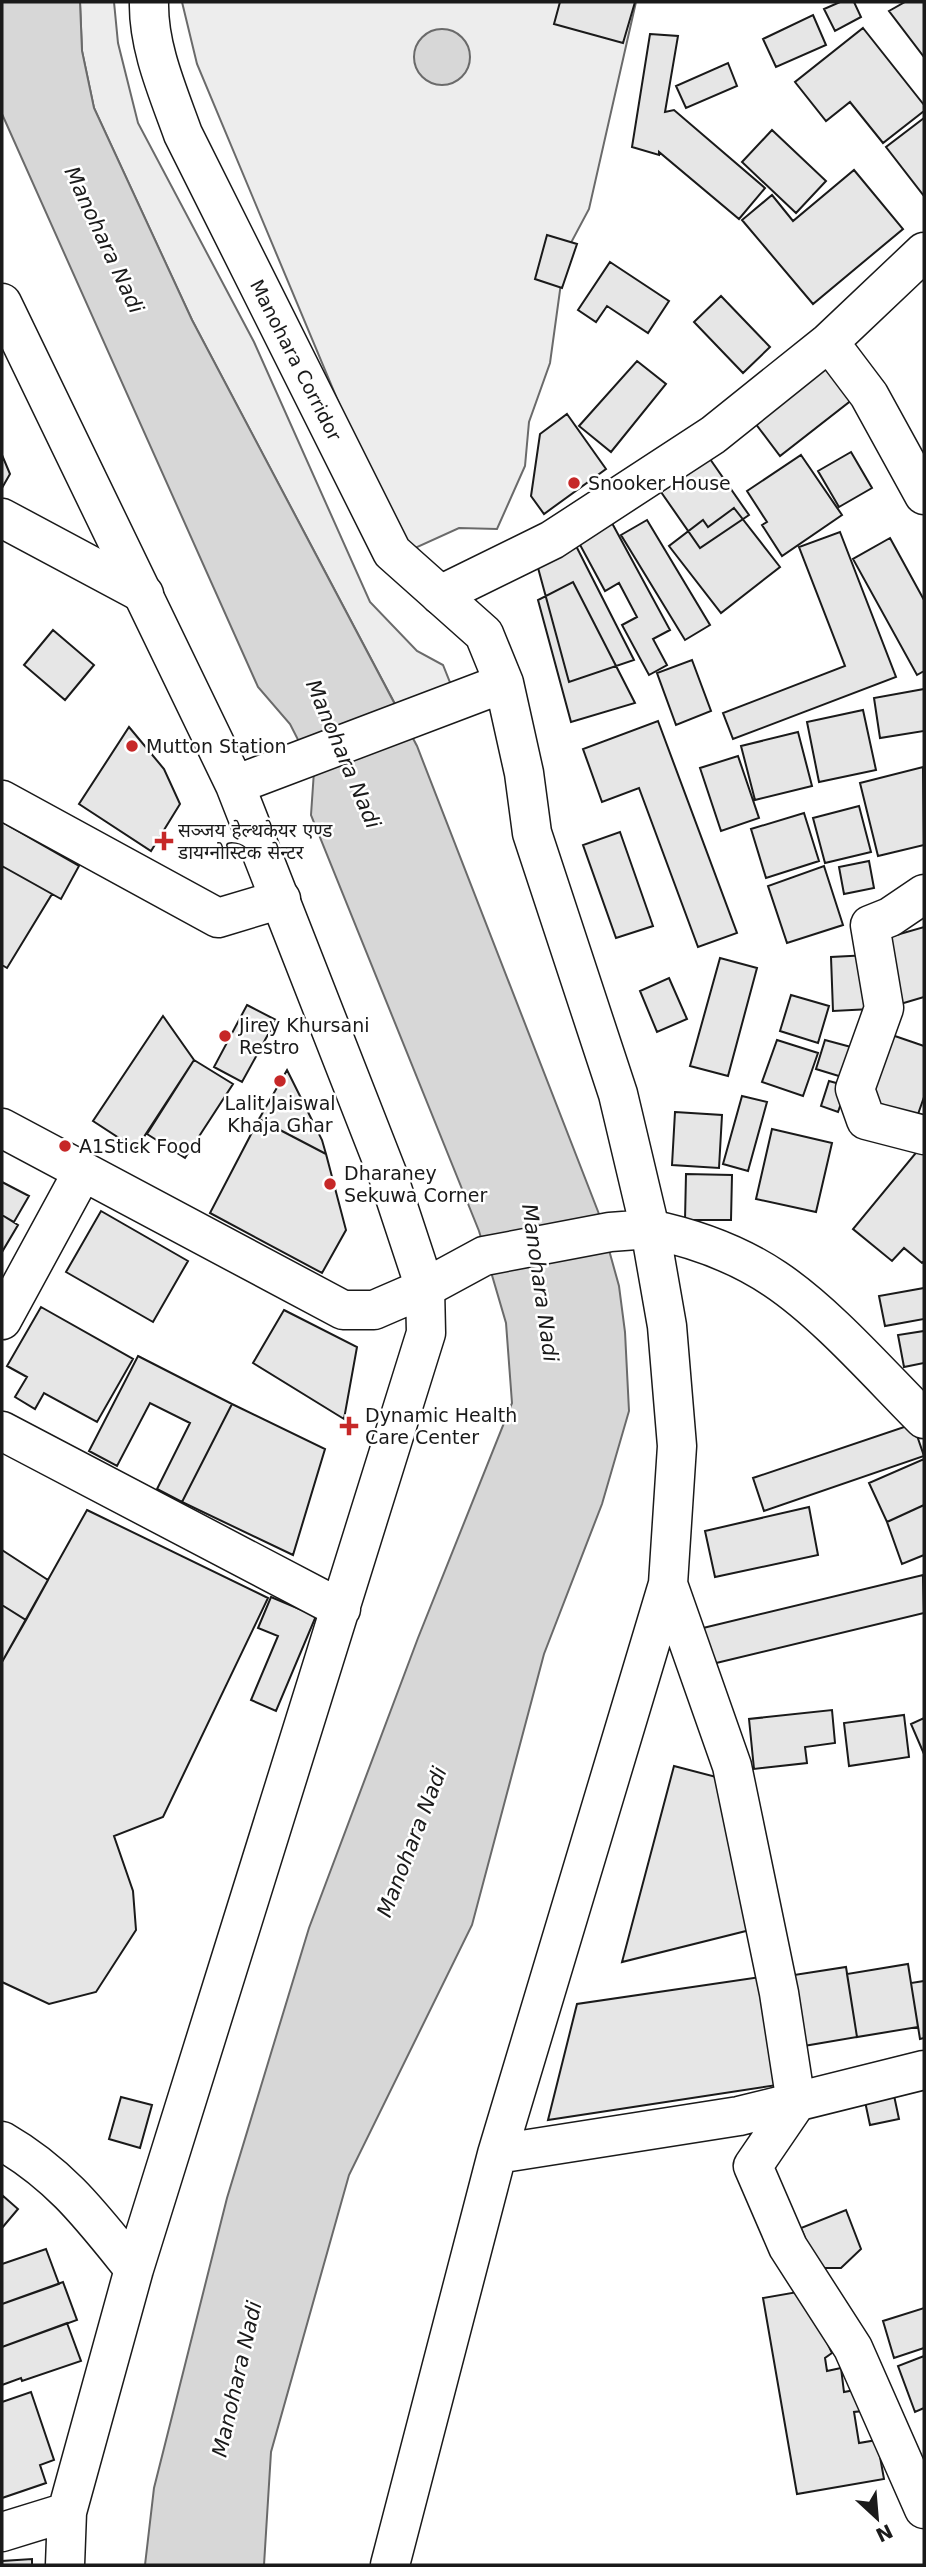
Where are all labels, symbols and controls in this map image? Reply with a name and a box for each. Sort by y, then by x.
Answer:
water label: Manohara Nadi [59,163,149,317]
street label: Manohara Corridor [246,276,346,444]
place label: Snooker House [588,472,731,494]
marker: Snooker House [566,475,582,491]
water label: Manohara Nadi [301,676,385,832]
place label: Mutton Station [146,735,287,757]
marker: Mutton Station [124,738,140,754]
place label: सञ्जय हेल्थकेयर एण्ड डायग्नोस्टिक सेन्टर [177,819,333,863]
marker: सञ्जय हेल्थकेयर एण्ड डायग्नोस्टिक सेन्टर [156,833,172,849]
place label: Jirey Khursani Restro [238,1014,369,1058]
marker: Jirey Khursani Restro [217,1028,233,1044]
marker: Lalit Jaiswal Khaja Ghar [272,1073,288,1089]
place label: Lalit Jaiswal Khaja Ghar [224,1092,336,1136]
place label: A1Stick Food [79,1135,202,1157]
marker: A1Stick Food [57,1138,73,1154]
place label: Dharaney Sekuwa Corner [344,1162,488,1206]
marker: Dharaney Sekuwa Corner [322,1176,338,1192]
water label: Manohara Nadi [517,1202,563,1364]
place label: Dynamic Health Care Center [365,1404,517,1448]
marker: Dynamic Health Care Center [339,1416,359,1436]
water label: Manohara Nadi [372,1763,452,1921]
water label: Manohara Nadi [207,2299,267,2459]
north arrow [842,2483,912,2553]
text: N [872,2520,896,2547]

